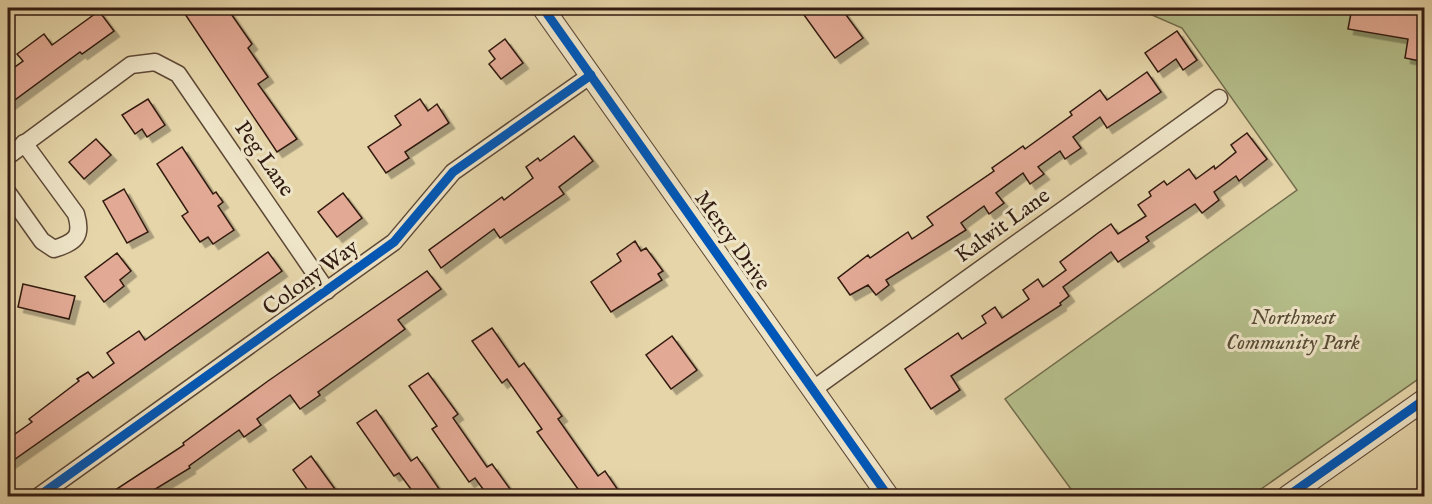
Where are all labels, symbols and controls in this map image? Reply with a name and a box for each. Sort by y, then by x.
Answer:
street label: Peg Lane [228,116,300,202]
street label: Kalwit Lane [950,182,1056,270]
street label: Mercy Drive [688,186,776,296]
street label: Colony Way [257,234,365,322]
park label: Northwest Community Park [1226,304,1360,357]

